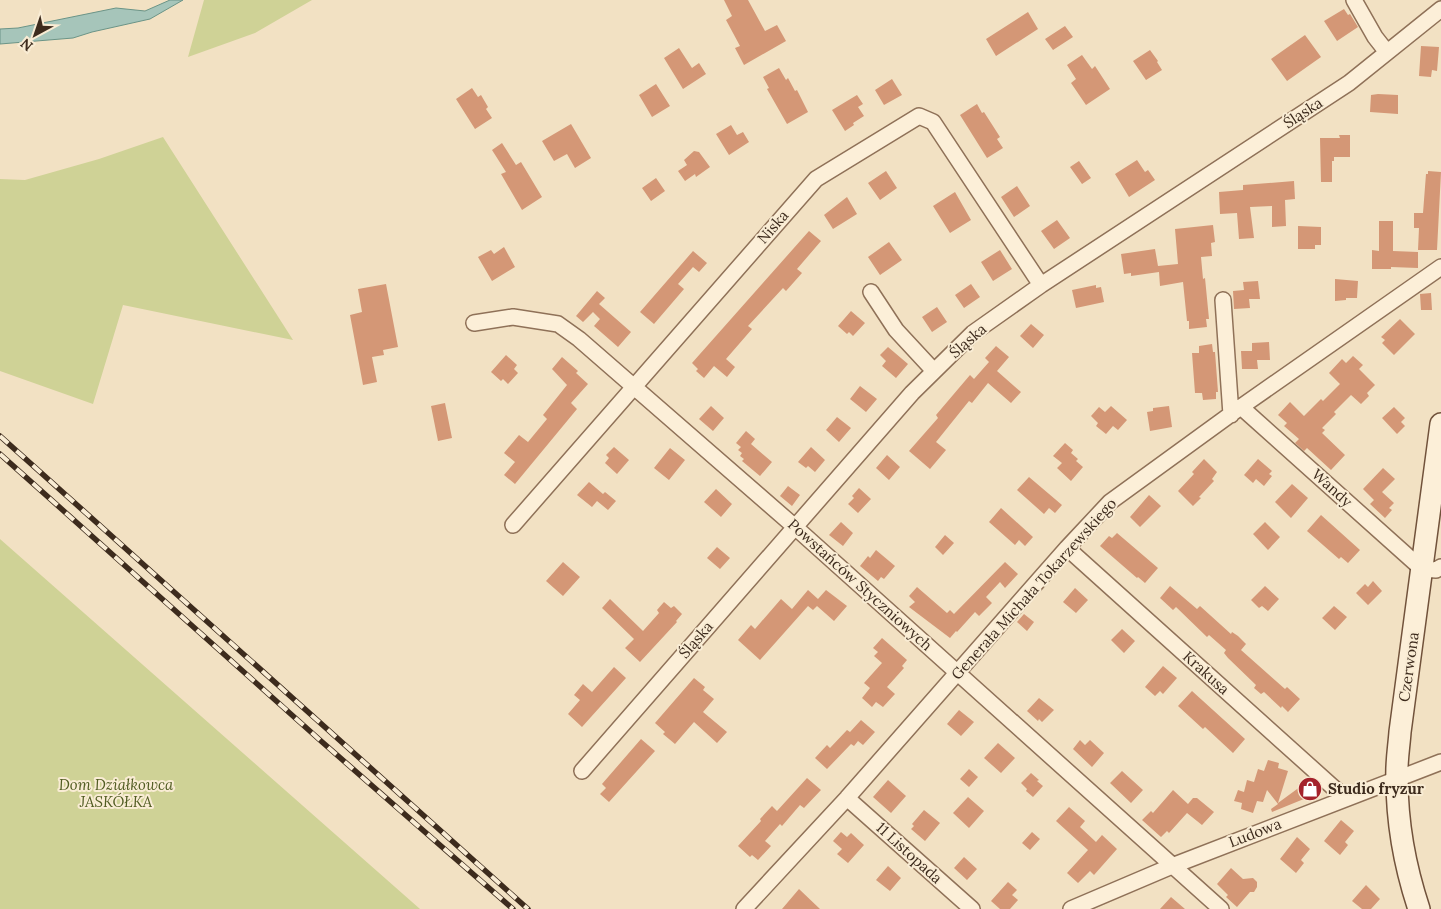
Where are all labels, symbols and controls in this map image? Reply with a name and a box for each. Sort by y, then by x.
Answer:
north arrow [10,10,60,60]
text: N [17,34,37,55]
street label: Śląska [1279,93,1326,132]
street label: Niska [753,206,793,247]
street label: Śląska [945,319,990,362]
street label: Wandy [1308,465,1357,511]
street label: Generała Michała Tokarzewskiego [947,494,1120,683]
street label: Powstańców Styczniowych [784,515,937,655]
street label: Śląska [674,617,717,662]
street label: Czerwona [1394,631,1423,703]
street label: Krakusa [1179,647,1234,699]
park label: Dom Działkowca JASKÓŁKA [59,775,174,811]
shop icon: Studio fryzur [1297,776,1323,802]
place label: Studio fryzur [1328,779,1425,798]
street label: Ludowa [1226,814,1284,851]
street label: 11 Listopada [872,818,947,888]

